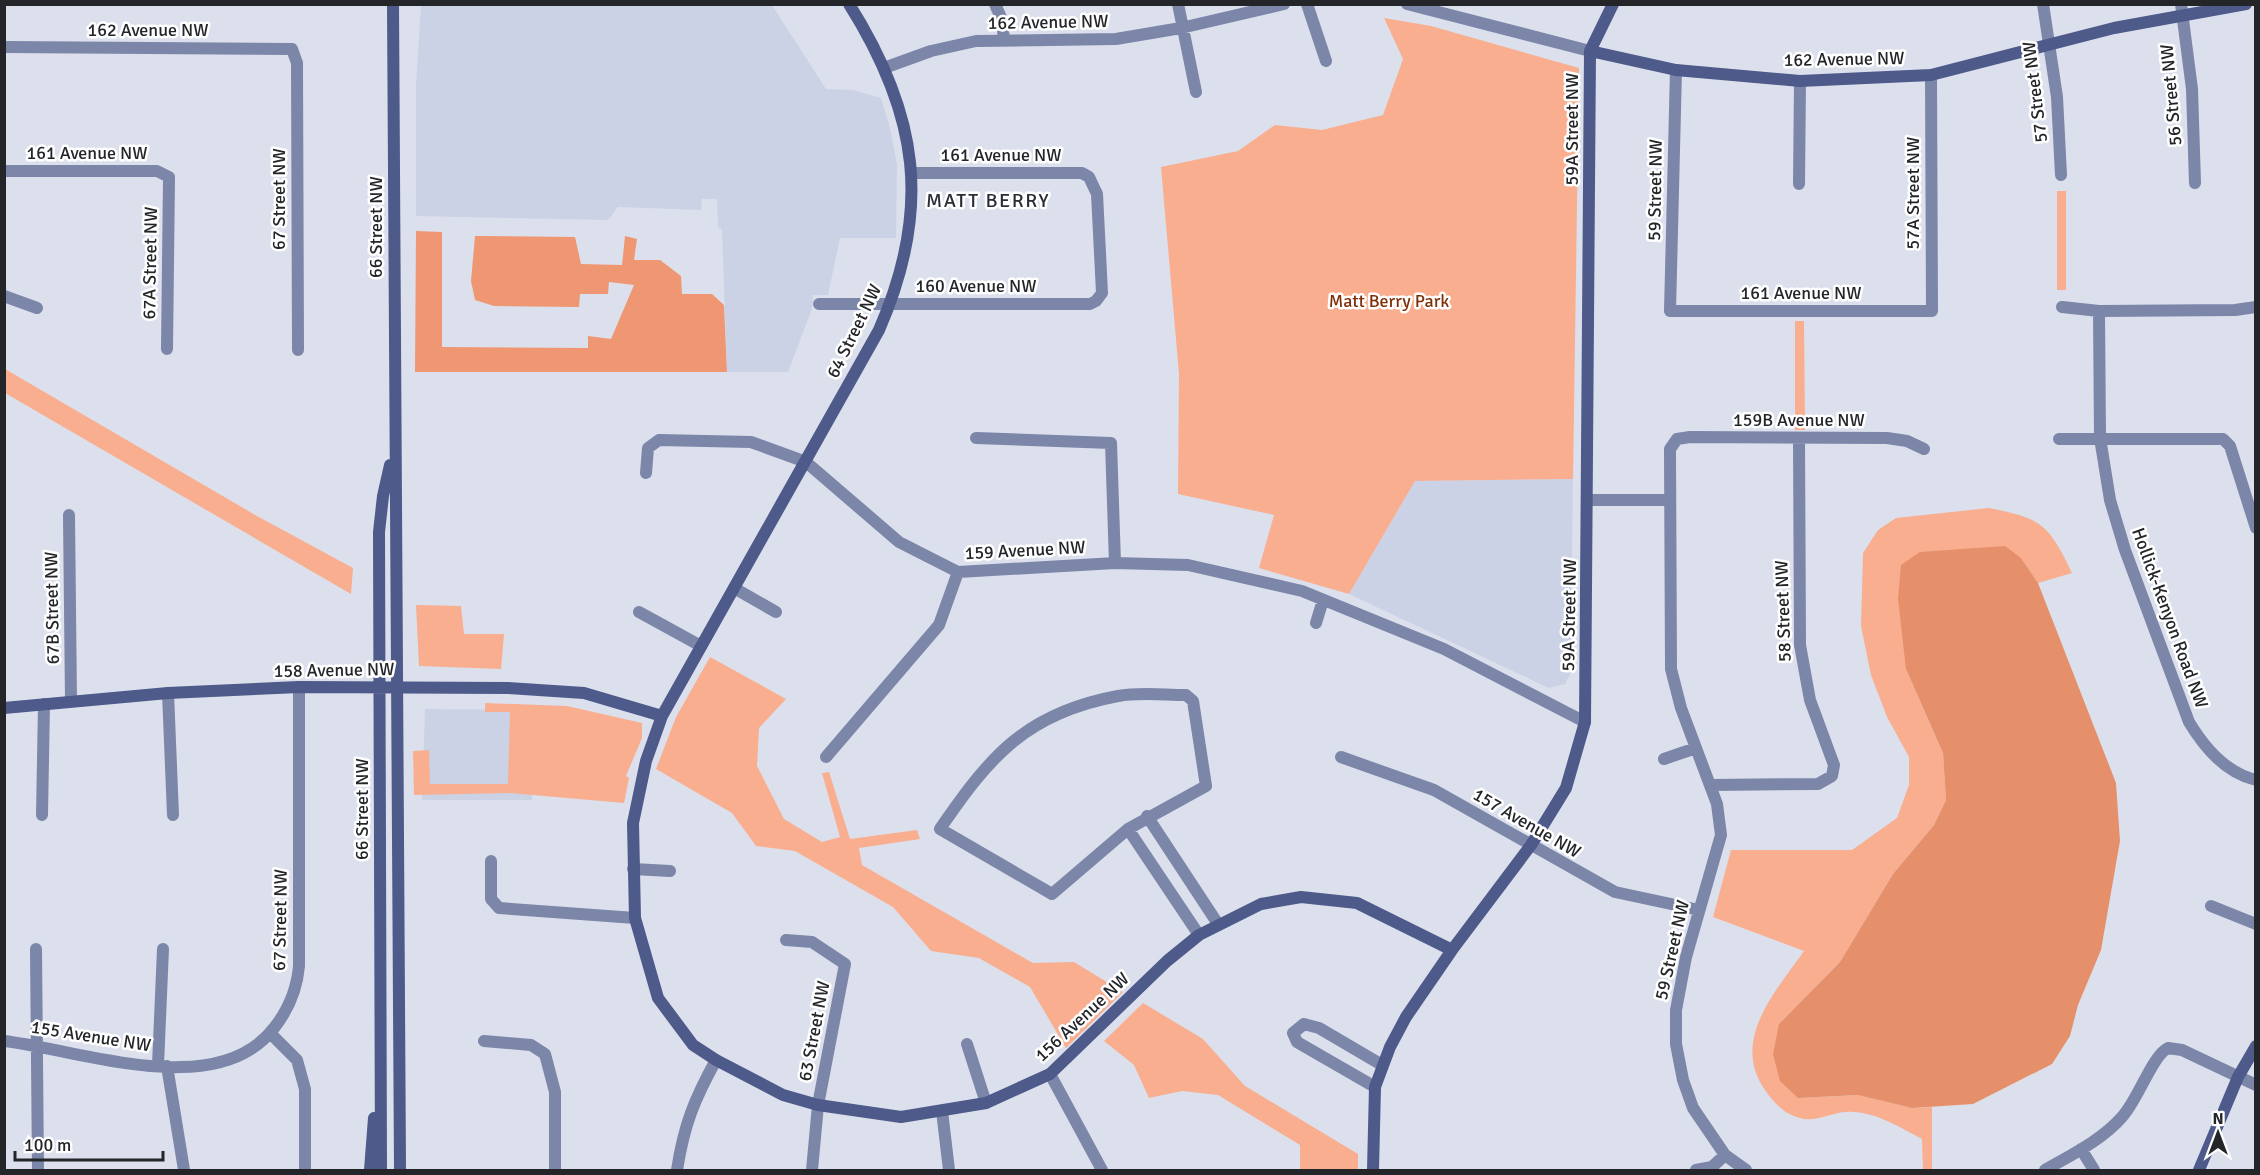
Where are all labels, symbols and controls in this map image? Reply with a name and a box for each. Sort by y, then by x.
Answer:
street label: 162 Avenue NW [987,10,1109,34]
street label: 162 Avenue NW [88,19,208,41]
street label: 57 Street NW [2018,40,2052,144]
street label: 56 Street NW [2156,43,2186,147]
street label: 162 Avenue NW [1783,47,1905,71]
street label: 59A Street NW [1561,73,1583,185]
street label: 57A Street NW [1902,137,1924,249]
street label: 59 Street NW [1643,139,1667,241]
street label: 161 Avenue NW [27,142,147,164]
street label: 161 Avenue NW [941,144,1061,166]
street label: 67 Street NW [268,148,290,250]
street label: 66 Street NW [365,176,387,278]
district label: MATT BERRY [926,188,1050,213]
street label: 67A Street NW [138,206,162,320]
street label: 160 Avenue NW [916,275,1036,297]
street label: 64 Street NW [822,280,886,382]
street label: 161 Avenue NW [1741,282,1861,304]
park label: Matt Berry Park [1329,290,1449,312]
street label: 159B Avenue NW [1733,409,1865,431]
street label: Hollick-Kenyon Road NW [2127,525,2213,711]
street label: 159 Avenue NW [964,536,1086,564]
street label: 67B Street NW [40,551,64,665]
street label: 59A Street NW [1557,558,1581,672]
street label: 58 Street NW [1770,560,1796,662]
street label: 158 Avenue NW [273,658,395,682]
street label: 66 Street NW [351,758,373,860]
street label: 157 Avenue NW [1469,783,1585,863]
street label: 67 Street NW [268,869,292,971]
street label: 59 Street NW [1650,898,1694,1002]
street label: 156 Avenue NW [1030,968,1134,1066]
street label: 63 Street NW [793,979,835,1083]
street label: 155 Avenue NW [30,1016,152,1056]
north arrow [2188,1103,2248,1163]
text: N [2212,1109,2224,1129]
scale bar [15,1124,164,1162]
text: 100 m [24,1134,71,1156]

